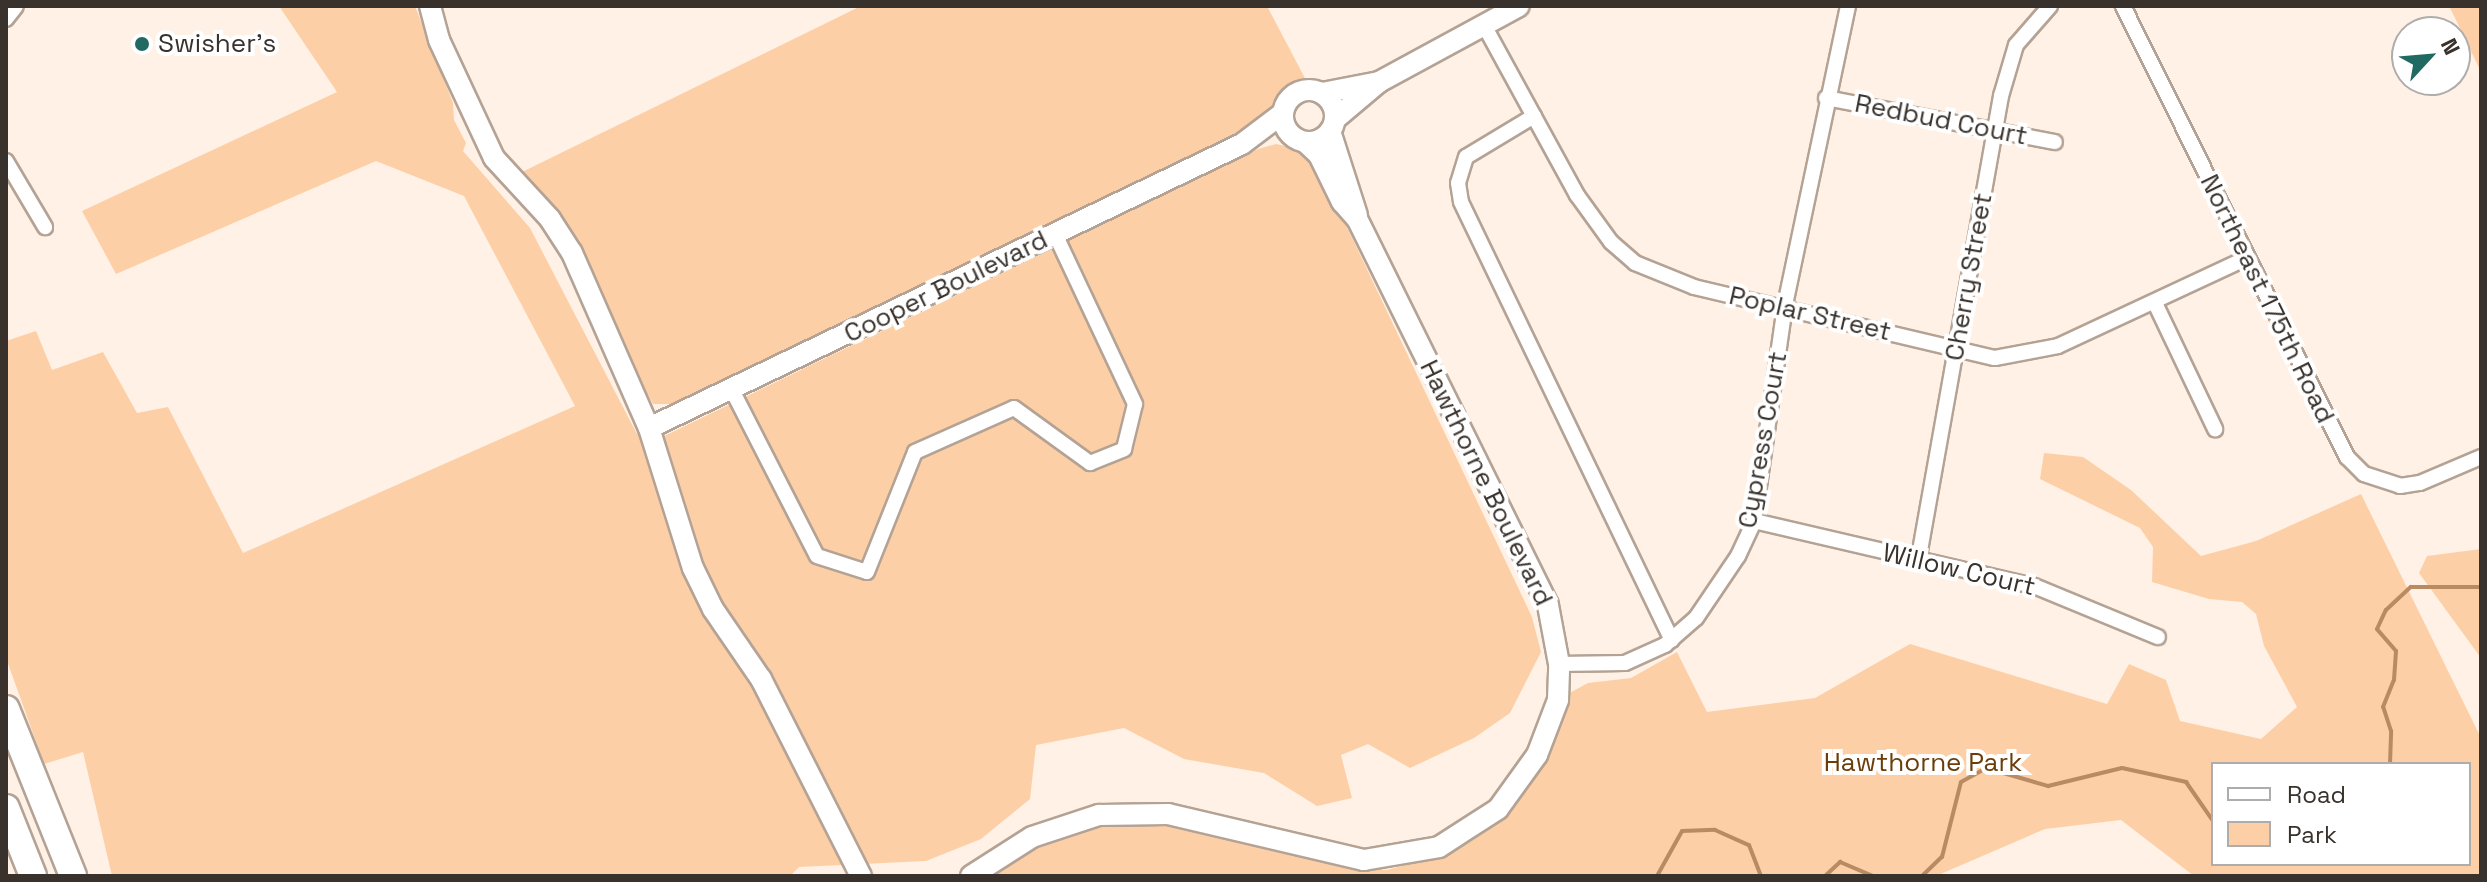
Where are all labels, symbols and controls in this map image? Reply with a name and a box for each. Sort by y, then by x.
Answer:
north arrow [2391,16,2471,96]
place label: Swisher's [158,28,276,60]
text: N [2435,34,2467,59]
marker: Swisher's [133,35,151,53]
street label: Redbud Court [1852,88,2030,152]
street label: Northeast 175th Road [2193,170,2341,428]
street label: Cherry Street [1939,191,1999,363]
street label: Cooper Boulevard [839,224,1053,350]
street label: Poplar Street [1726,280,1894,348]
street label: Cypress Court [1732,349,1794,531]
street label: Hawthorne Boulevard [1413,355,1559,611]
street label: Willow Court [1880,537,2038,603]
park label: Hawthorne Park [1824,747,2022,779]
legend [2211,762,2471,866]
text: Road [2287,779,2346,810]
text: Park [2287,819,2337,850]

